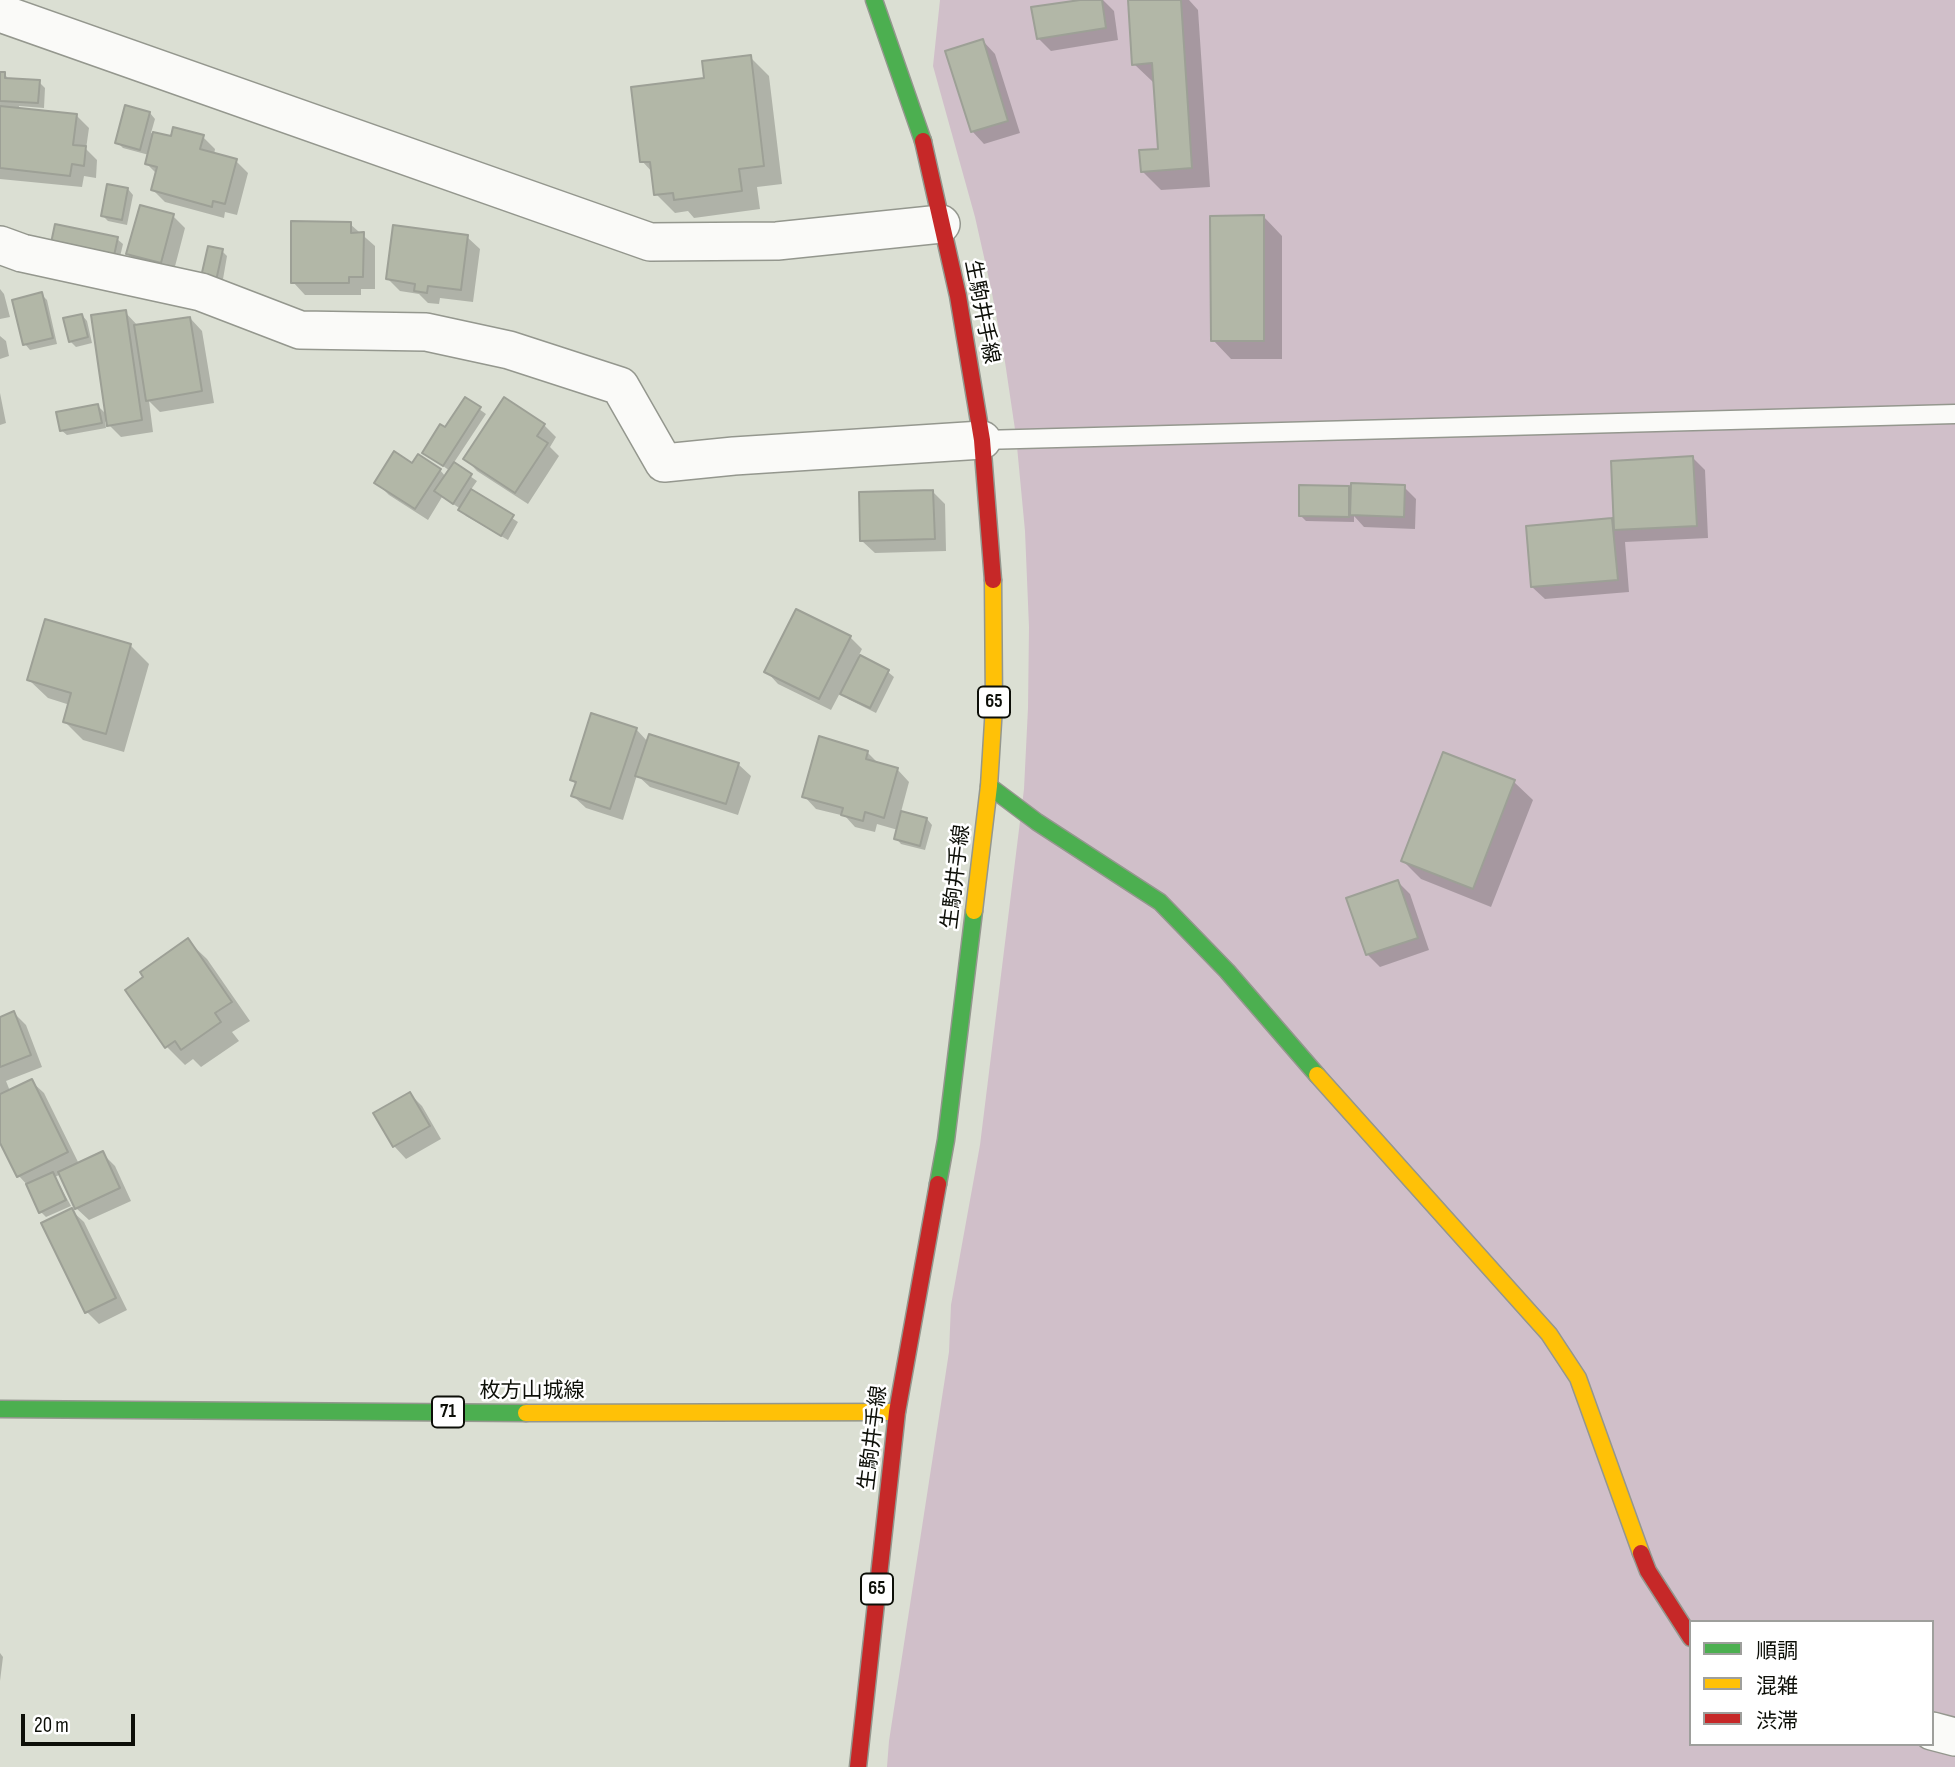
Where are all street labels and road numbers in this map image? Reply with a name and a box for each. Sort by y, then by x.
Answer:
street label: 生駒井手線 [959,258,1003,366]
road number: 65 [978,687,1010,718]
street label: 生駒井手線 [938,823,976,931]
street label: 枚方山城線 [480,1379,584,1405]
street label: 生駒井手線 [855,1384,893,1492]
road number: 71 [432,1396,464,1428]
road number: 65 [861,1574,893,1604]

